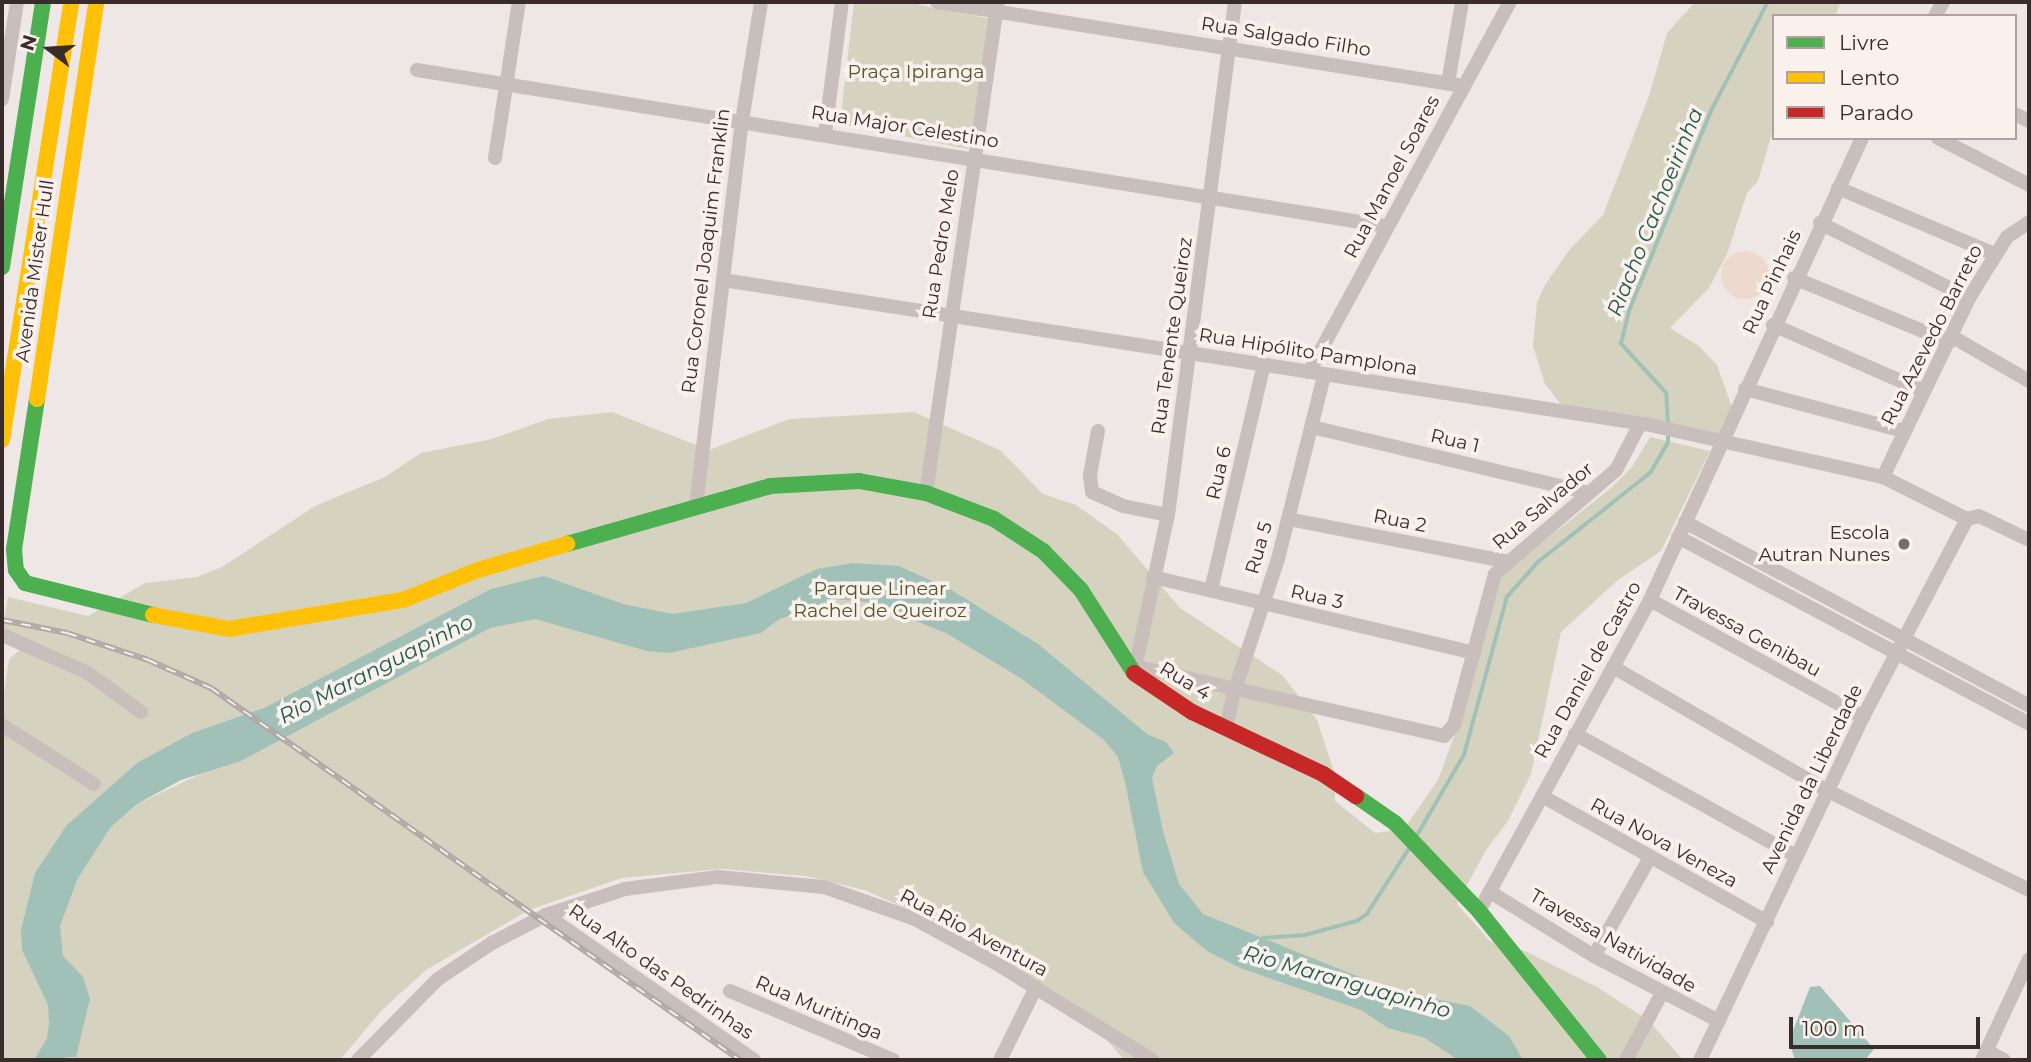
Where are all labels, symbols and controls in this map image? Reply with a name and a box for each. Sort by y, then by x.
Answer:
street label: Rua Salgado Filho [1199,12,1373,62]
north arrow [14,14,84,84]
legend [1772,14,2017,140]
text: Livre [1839,30,1889,55]
text: N [15,32,42,53]
park label: Praça Ipiranga [847,61,985,83]
text: Lento [1839,65,1899,90]
street label: Rua Manoel Soares [1339,92,1445,262]
text: Parado [1839,100,1914,125]
street label: Rua Major Celestino [810,101,1000,153]
water label: Riacho Cachoeirinha [1602,104,1708,320]
street label: Rua Coronel Joaquim Franklin [677,107,735,395]
street label: Rua Pedro Melo [918,167,964,321]
street label: Avenida Mister Hull [11,178,59,364]
street label: Rua Pinhais [1738,226,1806,338]
street label: Rua Tenente Queiroz [1147,236,1197,436]
street label: Rua Azevedo Barreto [1877,241,1987,429]
street label: Rua Hipólito Pamplona [1197,323,1419,381]
street label: Rua 1 [1428,424,1482,458]
street label: Rua 6 [1202,444,1236,502]
street label: Rua Salvador [1488,457,1598,555]
street label: Rua 2 [1372,505,1428,537]
street label: Rua 5 [1241,519,1277,577]
place label: Escola Autran Nunes [1758,522,1890,566]
marker: Escola Autran Nunes [1896,536,1912,552]
street label: Rua Daniel de Castro [1530,577,1646,763]
park label: Parque Linear Rachel de Queiroz [793,578,967,622]
street label: Rua 3 [1288,580,1346,614]
street label: Travessa Genibau [1669,582,1825,682]
water label: Rio Maranguapinho [275,609,477,729]
street label: Rua 4 [1155,657,1215,705]
street label: Avenida da Liberdade [1756,681,1868,877]
street label: Rua Nova Veneza [1586,793,1742,893]
street label: Rua Rio Aventura [896,884,1052,982]
street label: Travessa Natividade [1526,884,1700,998]
street label: Rua Alto das Pedrinhas [564,899,758,1045]
water label: Rio Maranguapinho [1240,940,1454,1024]
street label: Rua Muritinga [752,971,886,1045]
scale bar [1793,1002,1984,1046]
text: 100 m [1802,1016,1865,1041]

